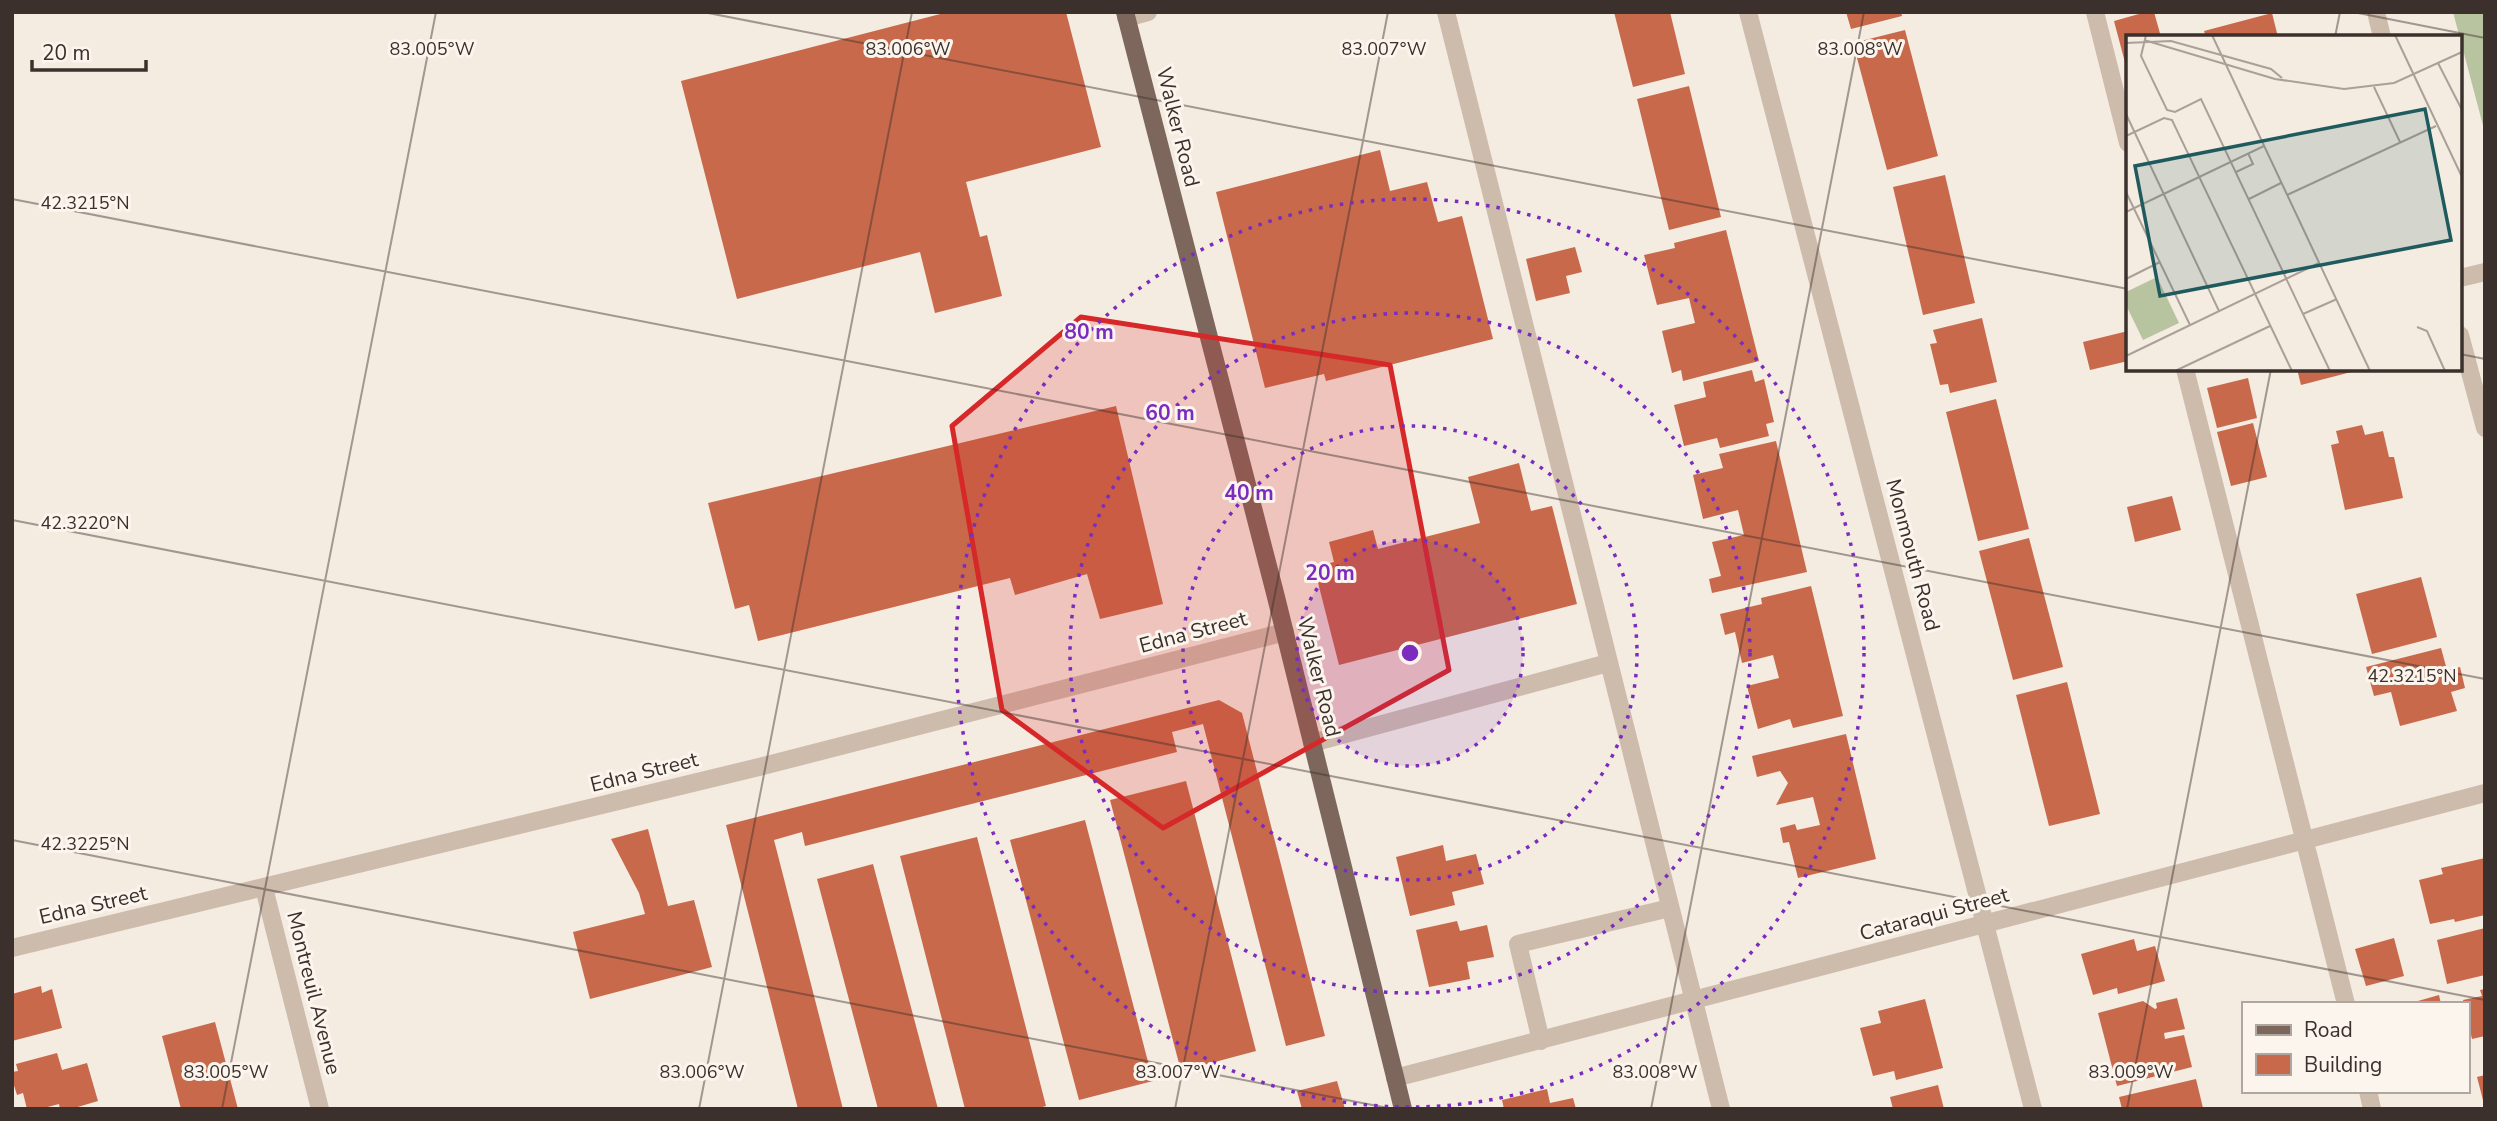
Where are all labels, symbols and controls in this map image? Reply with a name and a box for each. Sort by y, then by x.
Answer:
scale bar [32,28,145,72]
inset map [2126,35,2462,371]
text: 83.005°W [390,37,475,61]
text: 83.006°W [866,37,951,61]
text: 83.007°W [1342,37,1427,61]
text: 83.008°W [1818,37,1903,61]
text: 20 m [42,39,91,67]
street label: Walker Road [1150,64,1206,190]
text: 42.3215°N [41,191,129,215]
text: 80 m [1064,318,1114,346]
text: 60 m [1145,399,1195,427]
street label: Monmouth Road [1879,476,1947,634]
text: 40 m [1224,479,1274,507]
text: 42.3220°N [41,511,129,535]
text: 20 m [1305,559,1355,587]
street label: Edna Street [1136,604,1250,660]
street label: Walker Road [1291,614,1347,740]
centre of rings [1398,641,1422,665]
text: 42.3215°N [2368,664,2456,688]
street label: Edna Street [587,745,701,799]
text: 42.3225°N [41,832,129,856]
street label: Edna Street [36,879,150,931]
street label: Cataraqui Street [1856,880,2012,947]
street label: Montreuil Avenue [280,908,348,1078]
legend [2242,1002,2469,1093]
text: Road [2304,1016,2353,1044]
text: Building [2304,1051,2382,1079]
text: 83.005°W [184,1060,269,1084]
text: 83.006°W [660,1060,745,1084]
text: 83.007°W [1136,1060,1221,1084]
text: 83.008°W [1613,1060,1698,1084]
text: 83.009°W [2089,1060,2174,1084]

